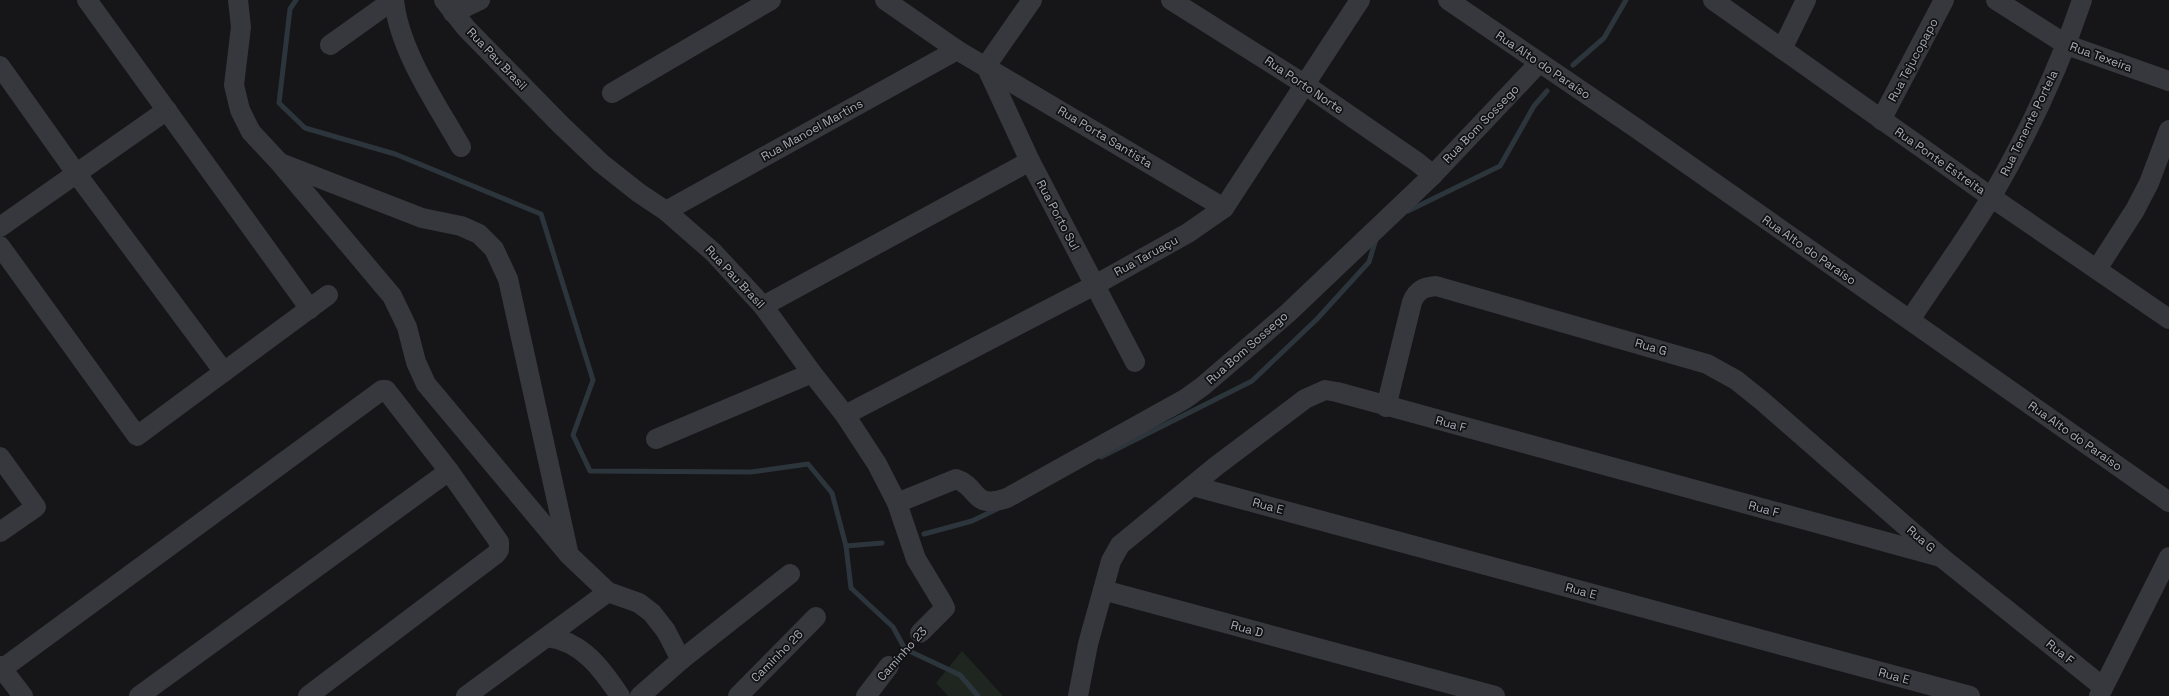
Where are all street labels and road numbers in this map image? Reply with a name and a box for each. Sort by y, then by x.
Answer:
street label: Rua Tejucopapo [1884,16,1942,104]
street label: Rua Pau Brasil [463,25,531,93]
street label: Rua Alto do Paraíso [1492,27,1594,103]
street label: Rua Texeira [2068,38,2134,76]
street label: Rua Porto Norte [1261,53,1347,117]
street label: Rua Tenente Portela [1996,67,2062,179]
street label: Rua Bom Sossego [1439,81,1523,167]
street label: Rua Manoel Martins [758,95,866,165]
street label: Rua Porta Santista [1055,102,1155,172]
street label: Rua Ponte Estreita [1891,124,1989,198]
street label: Rua Porto Sul [1033,177,1083,253]
street label: Rua Alto do Paraíso [1759,212,1859,288]
street label: Rua Taruaçu [1111,232,1181,280]
street label: Rua Pau Brasil [702,242,768,312]
street label: Rua Bom Sossego [1203,308,1291,388]
street label: Rua G [1633,335,1669,359]
street label: Rua Alto do Paraíso [2025,398,2125,474]
street label: Rua F [1434,412,1469,436]
street label: Rua E [1251,494,1286,518]
street label: Rua F [1747,497,1782,521]
street label: Rua G [1903,522,1939,556]
street label: Rua E [1564,579,1599,603]
street label: Rua D [1229,617,1265,641]
street label: Caminho 23 [873,624,931,684]
street label: Caminho 26 [747,626,807,686]
street label: Rua F [2043,636,2078,668]
street label: Rua E [1877,664,1912,688]

